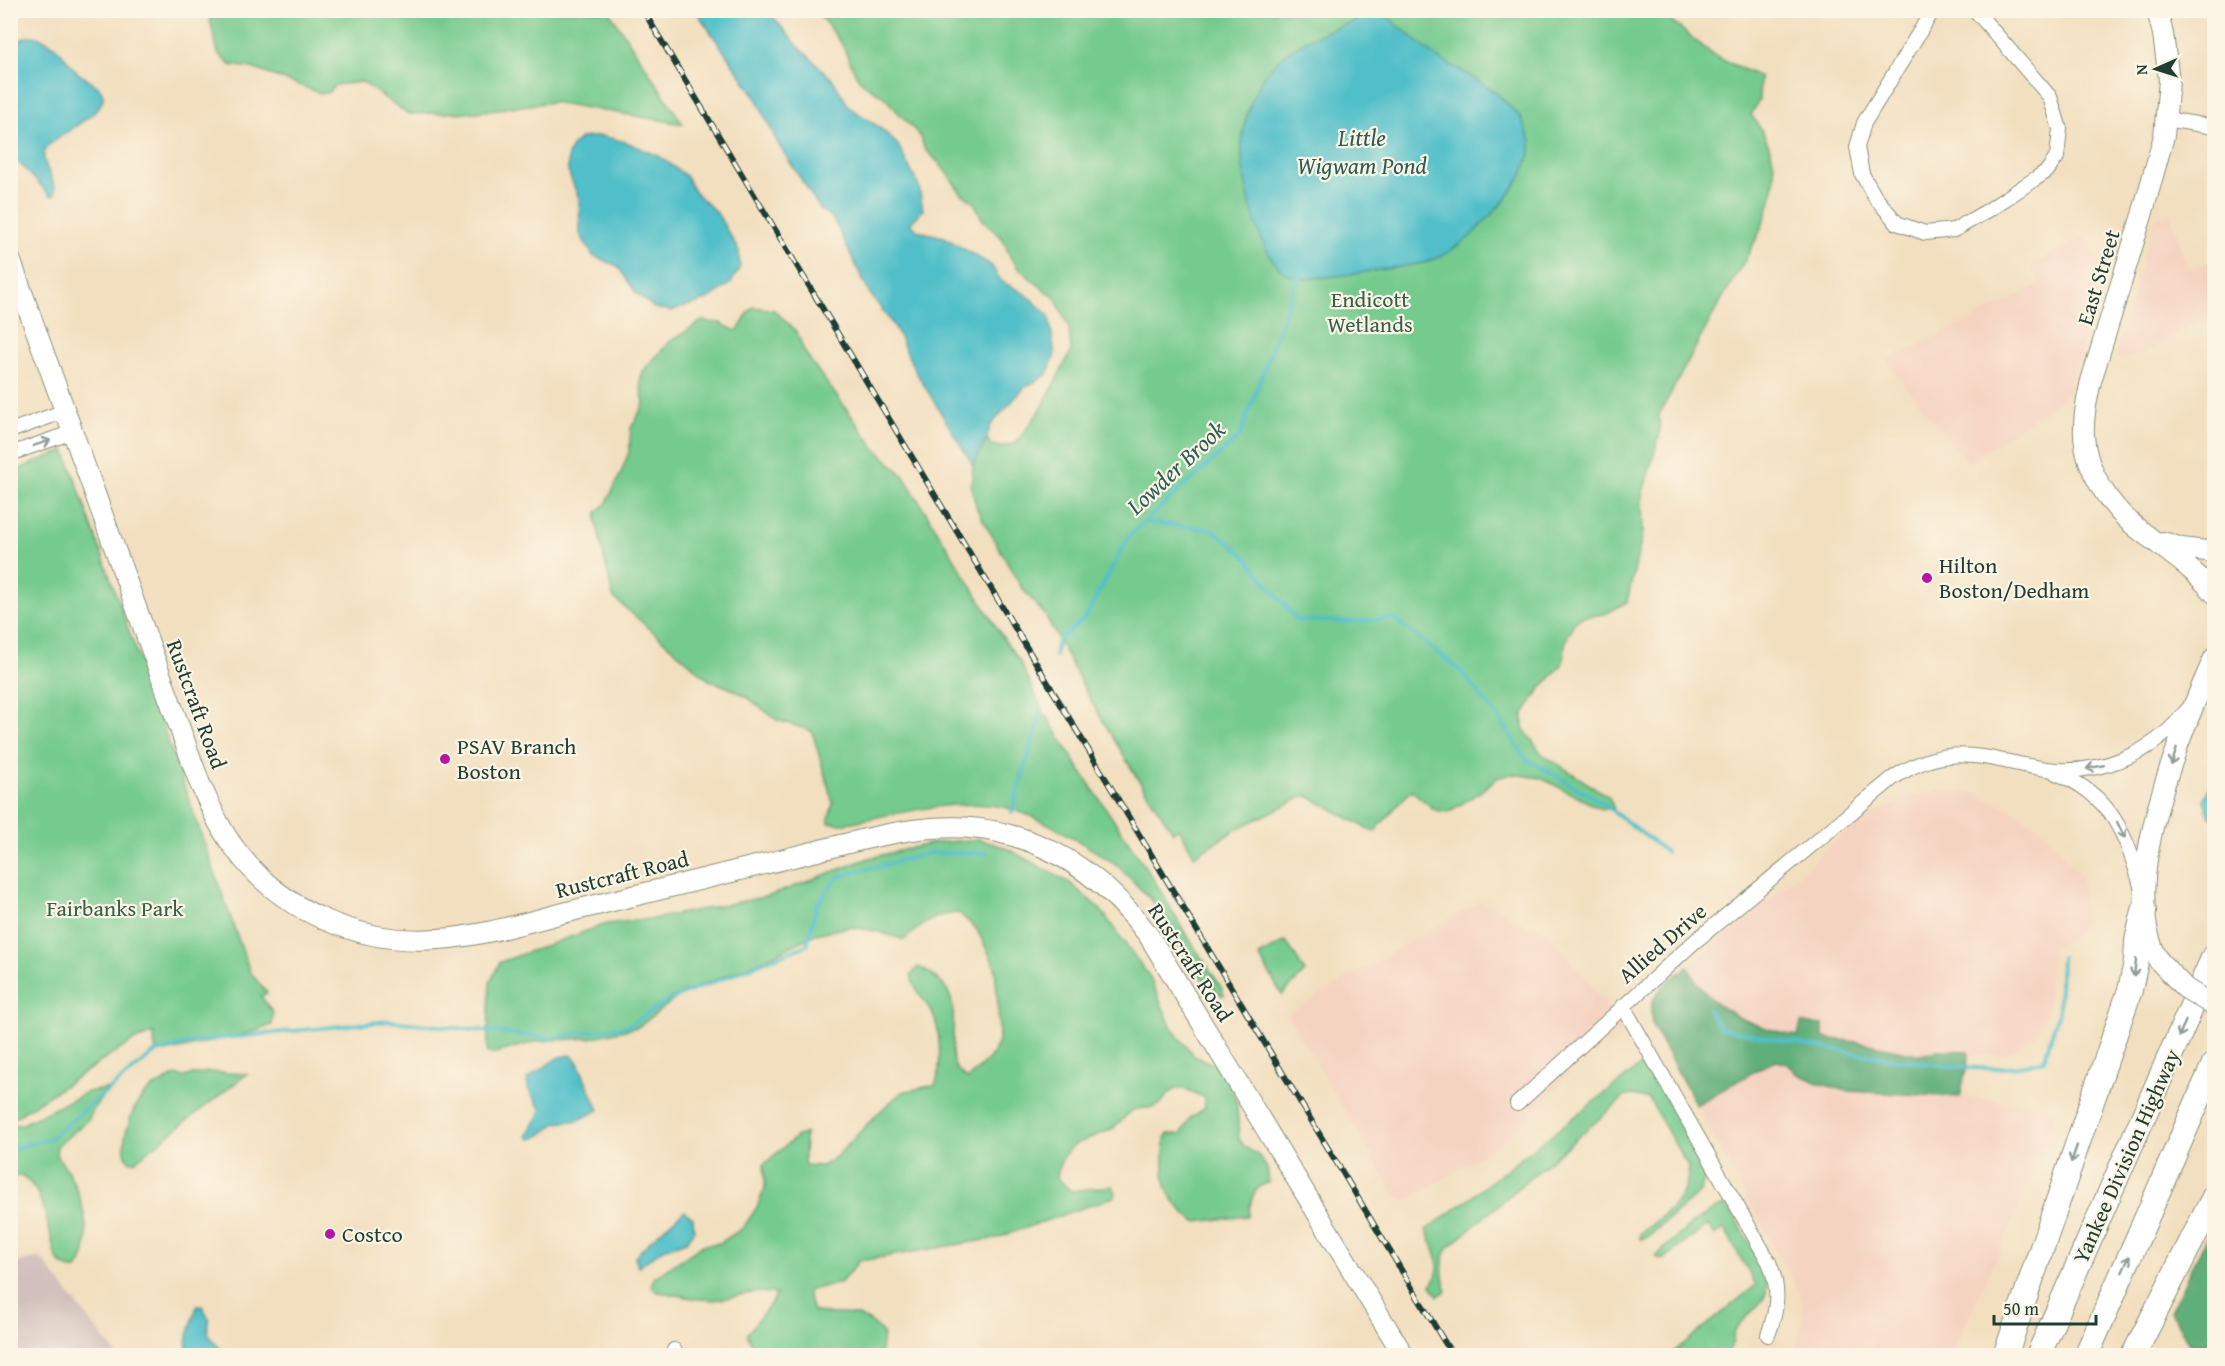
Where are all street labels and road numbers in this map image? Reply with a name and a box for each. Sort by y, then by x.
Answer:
street label: East Street [2068,225,2128,329]
street label: Rustcraft Road [159,635,235,774]
street label: Rustcraft Road [552,842,692,906]
street label: Allied Drive [1611,895,1713,991]
street label: Rustcraft Road [1141,896,1242,1028]
street label: Yankee Division Highway [2064,1044,2188,1268]

